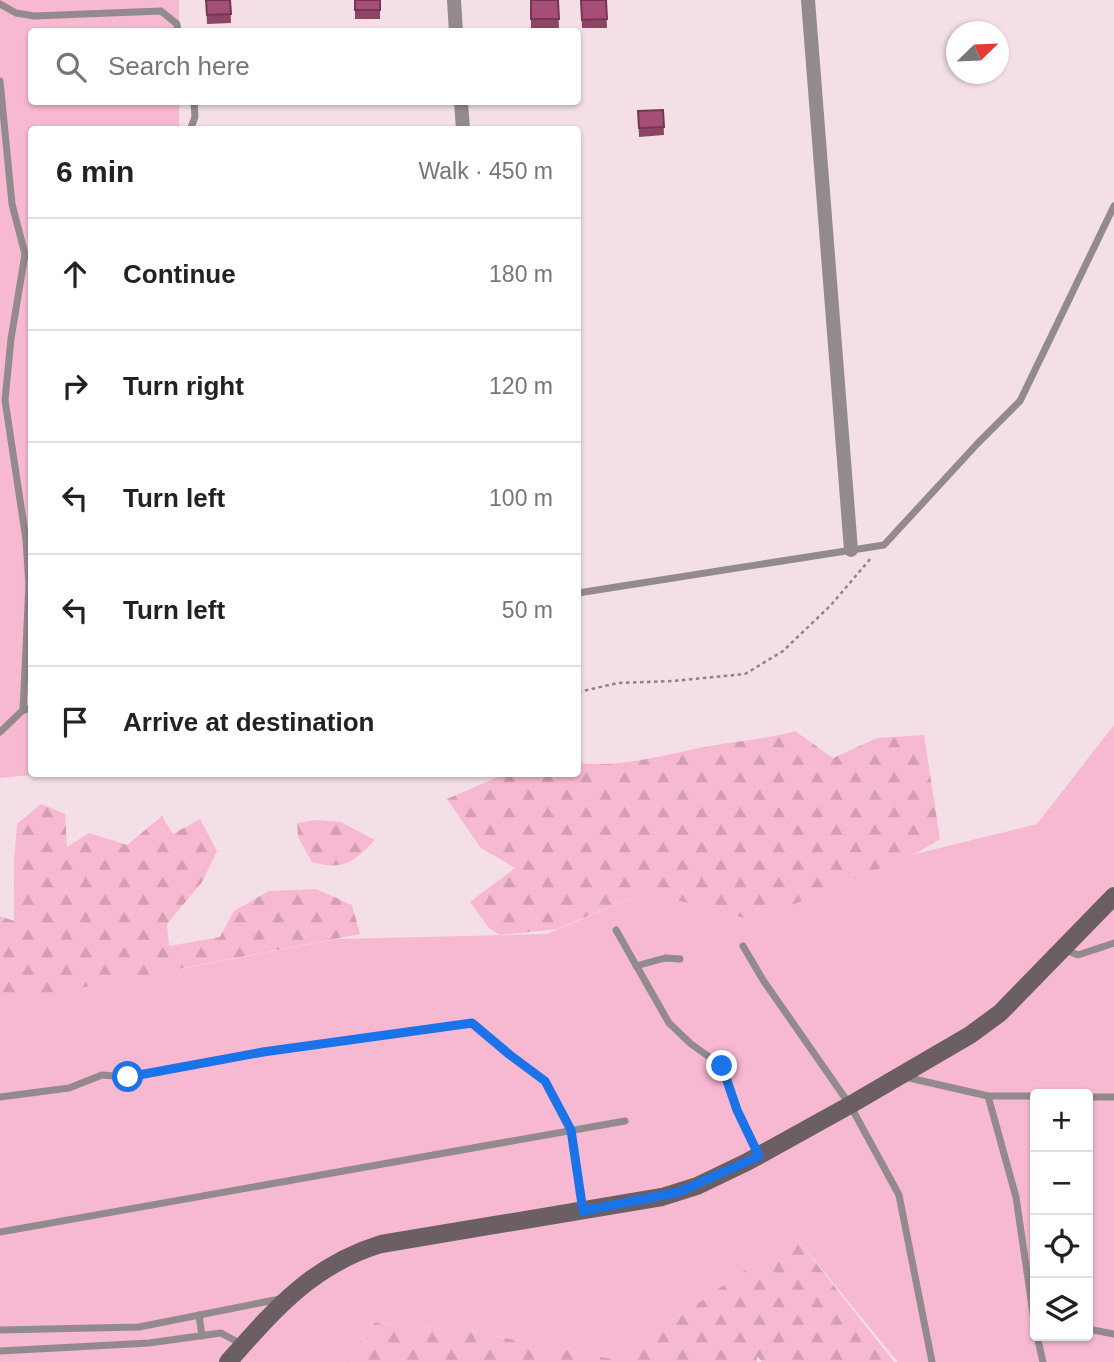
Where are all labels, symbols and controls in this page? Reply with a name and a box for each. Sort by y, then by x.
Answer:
north arrow [946,21,1009,84]
search box [28,28,581,105]
icon: search [52,48,90,86]
text: Search here [108,51,250,81]
text: 6 min [56,155,134,188]
text: Walk · 450 m [418,158,553,184]
icon: ahead [56,255,94,293]
text: Continue [123,259,236,289]
text: 180 m [489,261,553,287]
icon: right [56,367,94,405]
text: Turn right [123,371,244,401]
text: 120 m [489,373,553,399]
icon: left [56,479,94,517]
text: Turn left [123,483,225,513]
text: 100 m [489,485,553,511]
icon: left [56,591,94,629]
text: Turn left [123,595,225,625]
text: 50 m [502,597,553,623]
icon: arrive [56,703,94,741]
text: Arrive at destination [123,707,374,737]
route end [706,1050,737,1081]
route start [112,1061,143,1092]
map controls [1030,1089,1093,1341]
button: + [1030,1089,1093,1152]
button: − [1030,1152,1093,1215]
button: locate [1030,1215,1093,1278]
button: layers [1030,1278,1093,1341]

